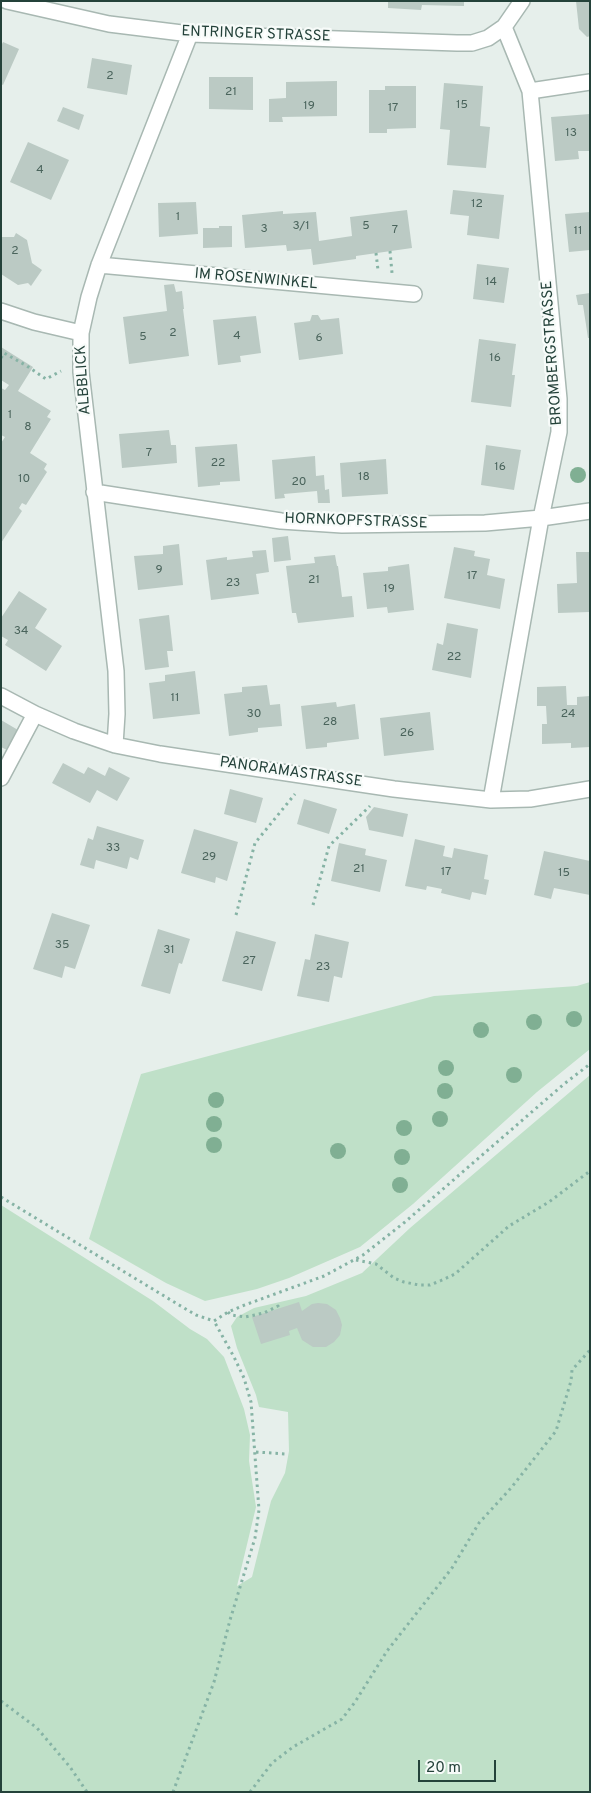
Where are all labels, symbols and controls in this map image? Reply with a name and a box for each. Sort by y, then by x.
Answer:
street label: ENTRINGER STRASSE [181,23,331,47]
house number: 2 [106,70,114,84]
house number: 21 [225,86,237,100]
house number: 15 [456,99,468,113]
house number: 19 [303,100,315,114]
house number: 17 [388,102,398,116]
house number: 13 [565,127,577,141]
house number: 4 [36,164,44,178]
house number: 12 [471,198,483,212]
house number: 1 [176,211,180,225]
house number: 3/1 [292,220,310,234]
house number: 5 [362,220,370,234]
house number: 3 [260,223,268,237]
house number: 7 [392,224,398,238]
house number: 11 [574,225,582,239]
house number: 2 [11,245,19,259]
street label: IM ROSENWINKEL [194,266,318,294]
house number: 14 [485,276,497,290]
street label: BROMBERGSTRASSE [539,280,567,426]
house number: 2 [169,327,177,341]
house number: 4 [233,330,241,344]
house number: 5 [139,331,147,345]
house number: 6 [315,332,323,346]
street label: ALBBLICK [73,344,95,416]
house number: 16 [489,352,501,366]
house number: 1 [8,409,12,423]
house number: 8 [24,421,32,435]
house number: 7 [146,447,152,461]
house number: 22 [211,457,225,471]
house number: 16 [494,461,506,475]
house number: 18 [358,471,370,485]
house number: 10 [18,473,30,487]
house number: 20 [291,476,307,490]
street label: HORNKOPFSTRASSE [284,511,428,533]
house number: 9 [155,564,163,578]
house number: 17 [467,570,477,584]
house number: 21 [308,574,320,588]
house number: 23 [226,577,240,591]
house number: 19 [383,583,395,597]
house number: 34 [14,625,28,639]
house number: 22 [447,651,461,665]
house number: 11 [171,692,179,706]
house number: 30 [247,708,261,722]
house number: 24 [561,708,575,722]
house number: 28 [323,716,337,730]
house number: 26 [400,727,414,741]
street label: PANORAMASTRASSE [218,754,364,792]
house number: 33 [106,842,120,856]
house number: 29 [202,851,216,865]
house number: 21 [353,863,365,877]
house number: 17 [441,866,451,880]
house number: 15 [558,867,570,881]
house number: 35 [55,939,69,953]
house number: 31 [163,944,175,958]
house number: 27 [242,955,256,969]
house number: 23 [316,961,330,975]
scale bar [421,1750,498,1782]
text: 20 m [426,1759,461,1778]

